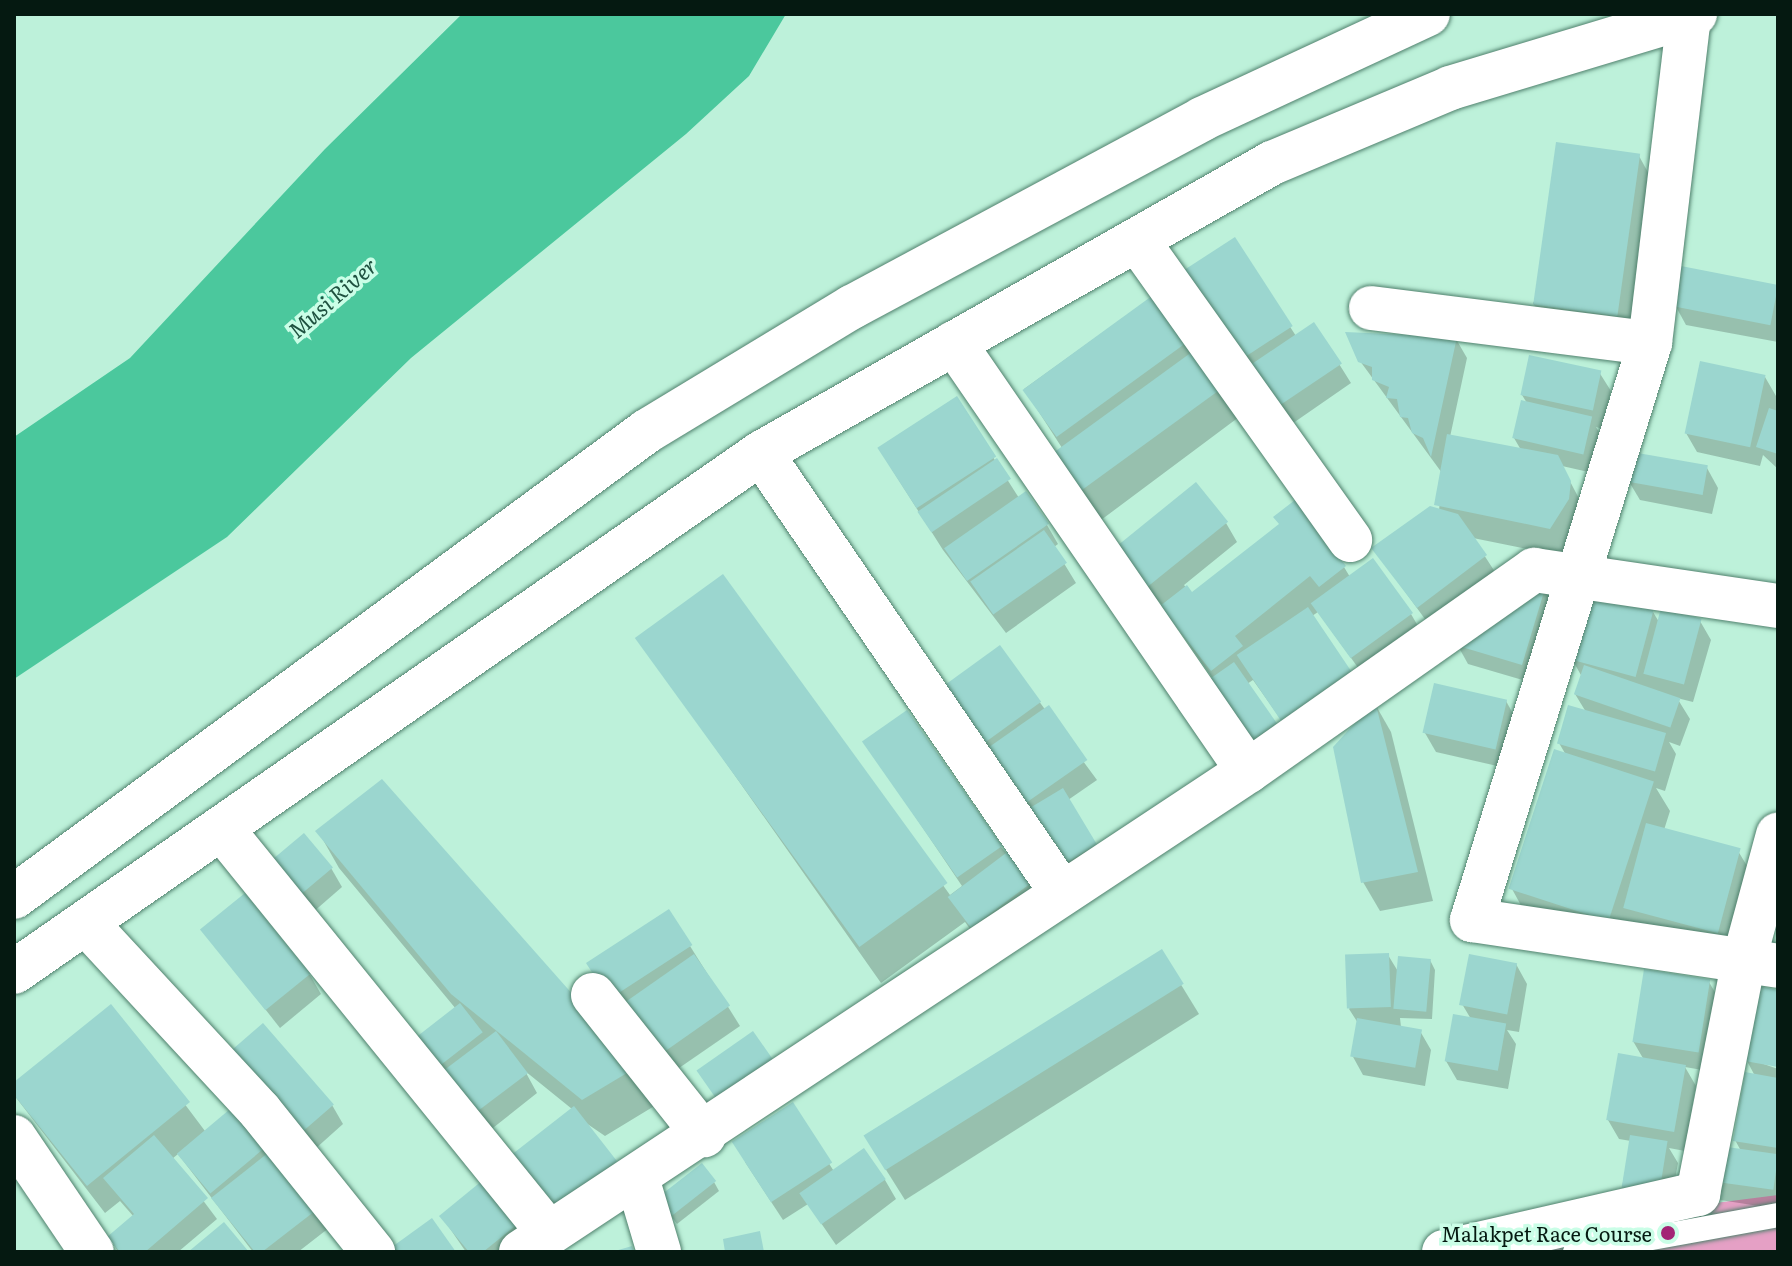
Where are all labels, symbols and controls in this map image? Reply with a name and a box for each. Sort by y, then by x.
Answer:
water label: Musi River [282,251,382,343]
place label: Malakpet Race Course [1441,1221,1652,1245]
marker: Malakpet Race Course [1659,1224,1677,1242]

